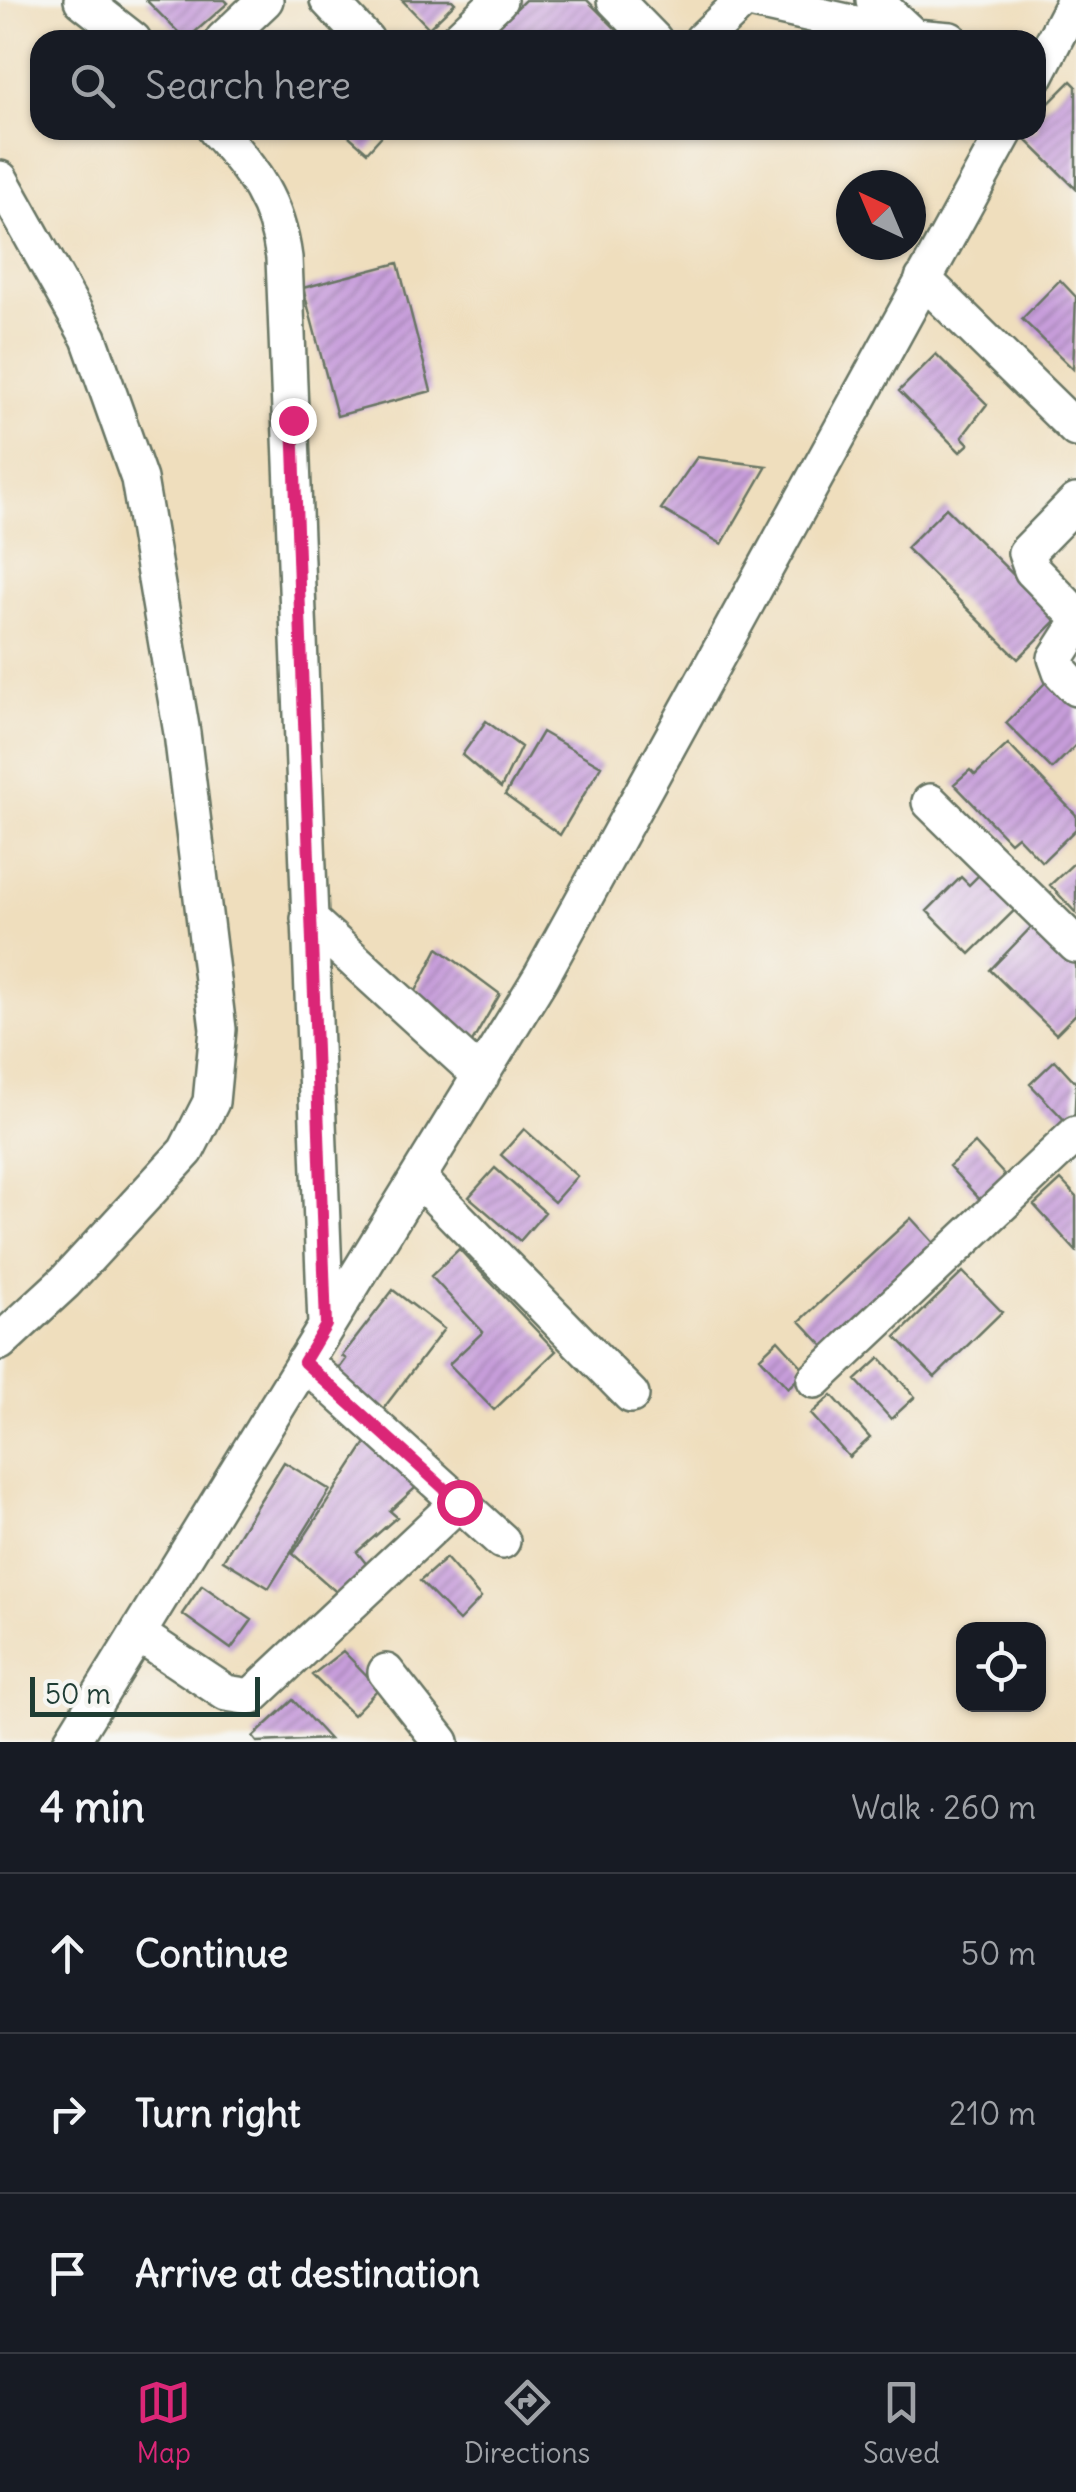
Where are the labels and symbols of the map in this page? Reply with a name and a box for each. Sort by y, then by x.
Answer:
north arrow [836,170,926,260]
route end [271,398,317,444]
route start [437,1480,483,1526]
scale bar [30,1672,260,1716]

